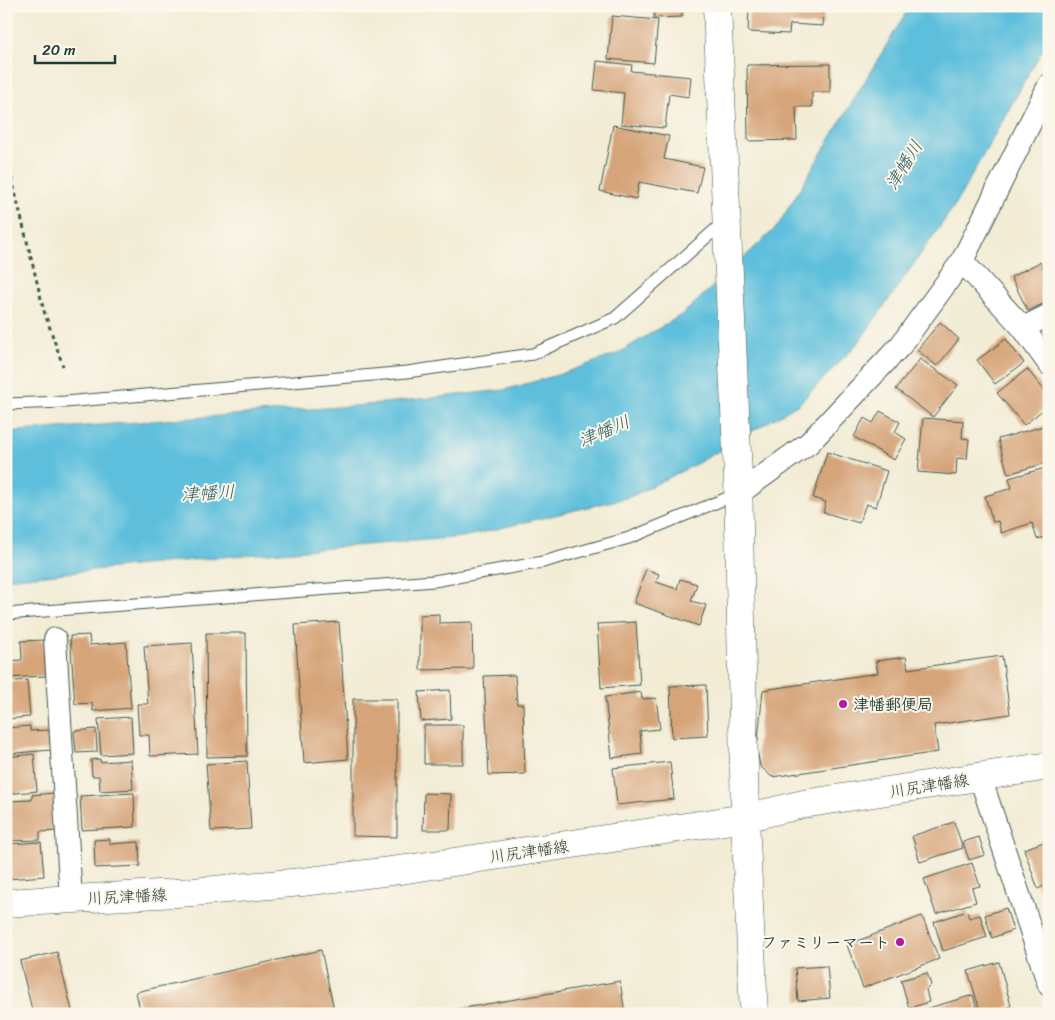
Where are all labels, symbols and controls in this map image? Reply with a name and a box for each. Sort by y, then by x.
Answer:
scale bar [35,32,115,64]
text: 20 m [42,37,76,63]
water label: 津幡川 [876,134,932,196]
water label: 津幡川 [573,406,635,456]
water label: 津幡川 [180,476,236,510]
place label: 津幡郵便局 [853,690,933,719]
marker: 津幡郵便局 [837,698,849,710]
street label: 川尻津幡線 [887,765,971,806]
street label: 川尻津幡線 [487,832,571,871]
street label: 川尻津幡線 [86,880,168,913]
place label: ファミリーマート [761,928,890,957]
marker: ファミリーマート [894,936,906,948]

